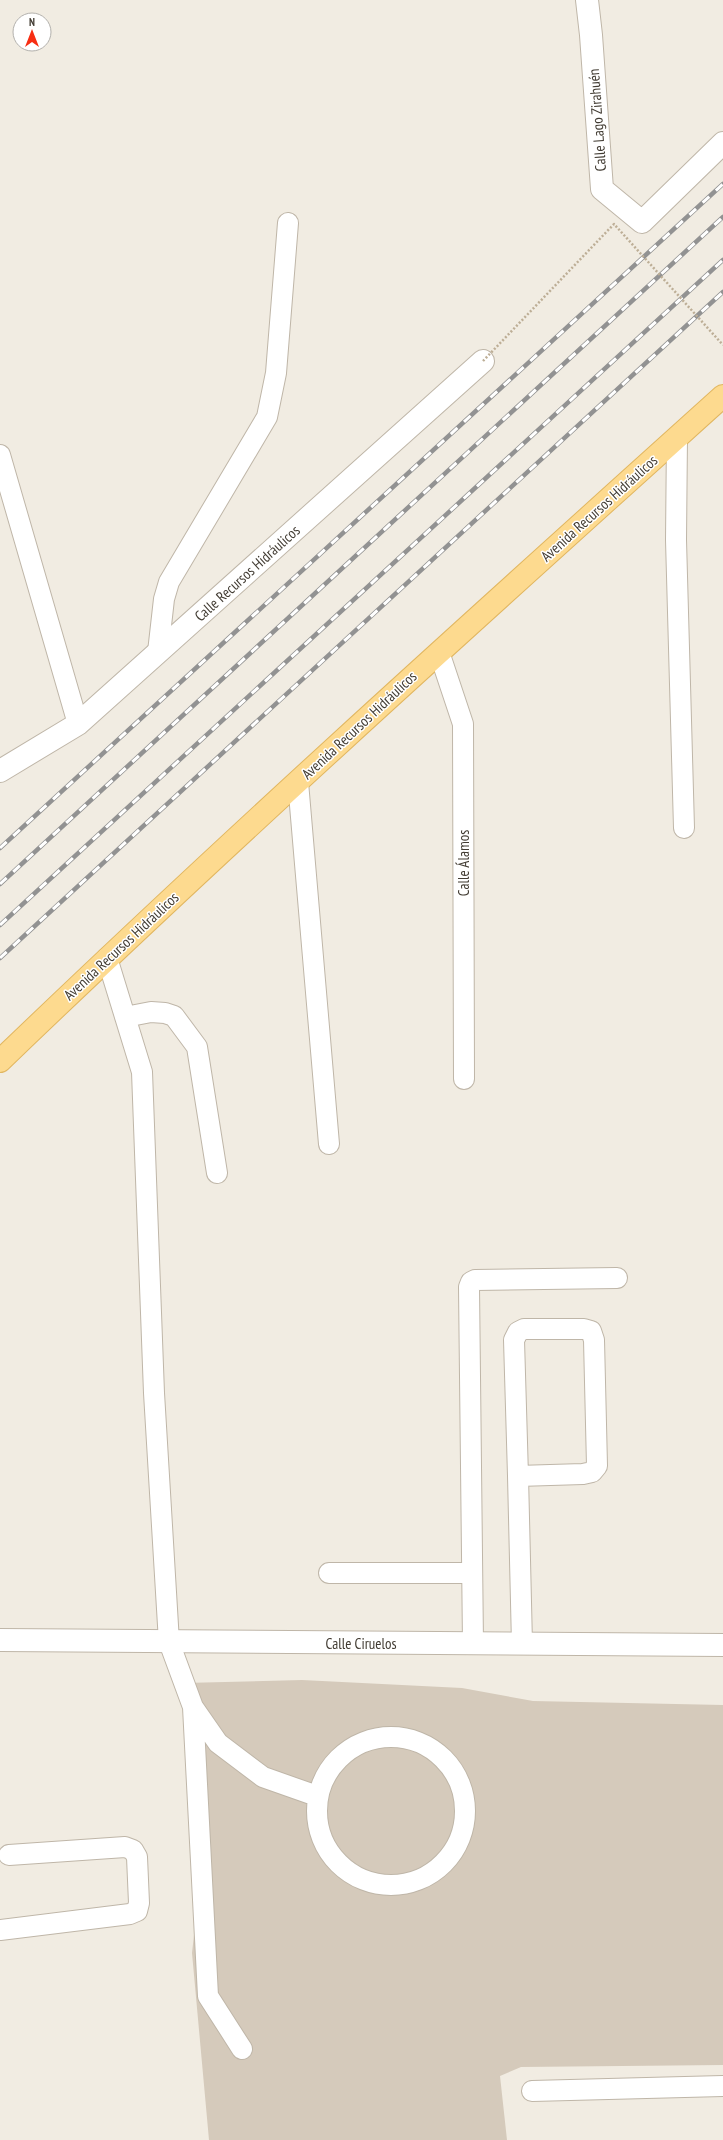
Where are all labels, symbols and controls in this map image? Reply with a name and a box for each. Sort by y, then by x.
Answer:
north arrow [12,12,52,52]
text: N [29,15,35,29]
street label: Calle Lago Zirahuén [584,68,610,172]
street label: Avenida Recursos Hidráulicos [537,451,661,565]
street label: Calle Recursos Hidráulicos [190,521,304,625]
street label: Avenida Recursos Hidráulicos [298,667,420,783]
street label: Calle Álamos [454,830,473,896]
street label: Avenida Recursos Hidráulicos [60,888,182,1004]
street label: Calle Ciruelos [325,1634,397,1653]

